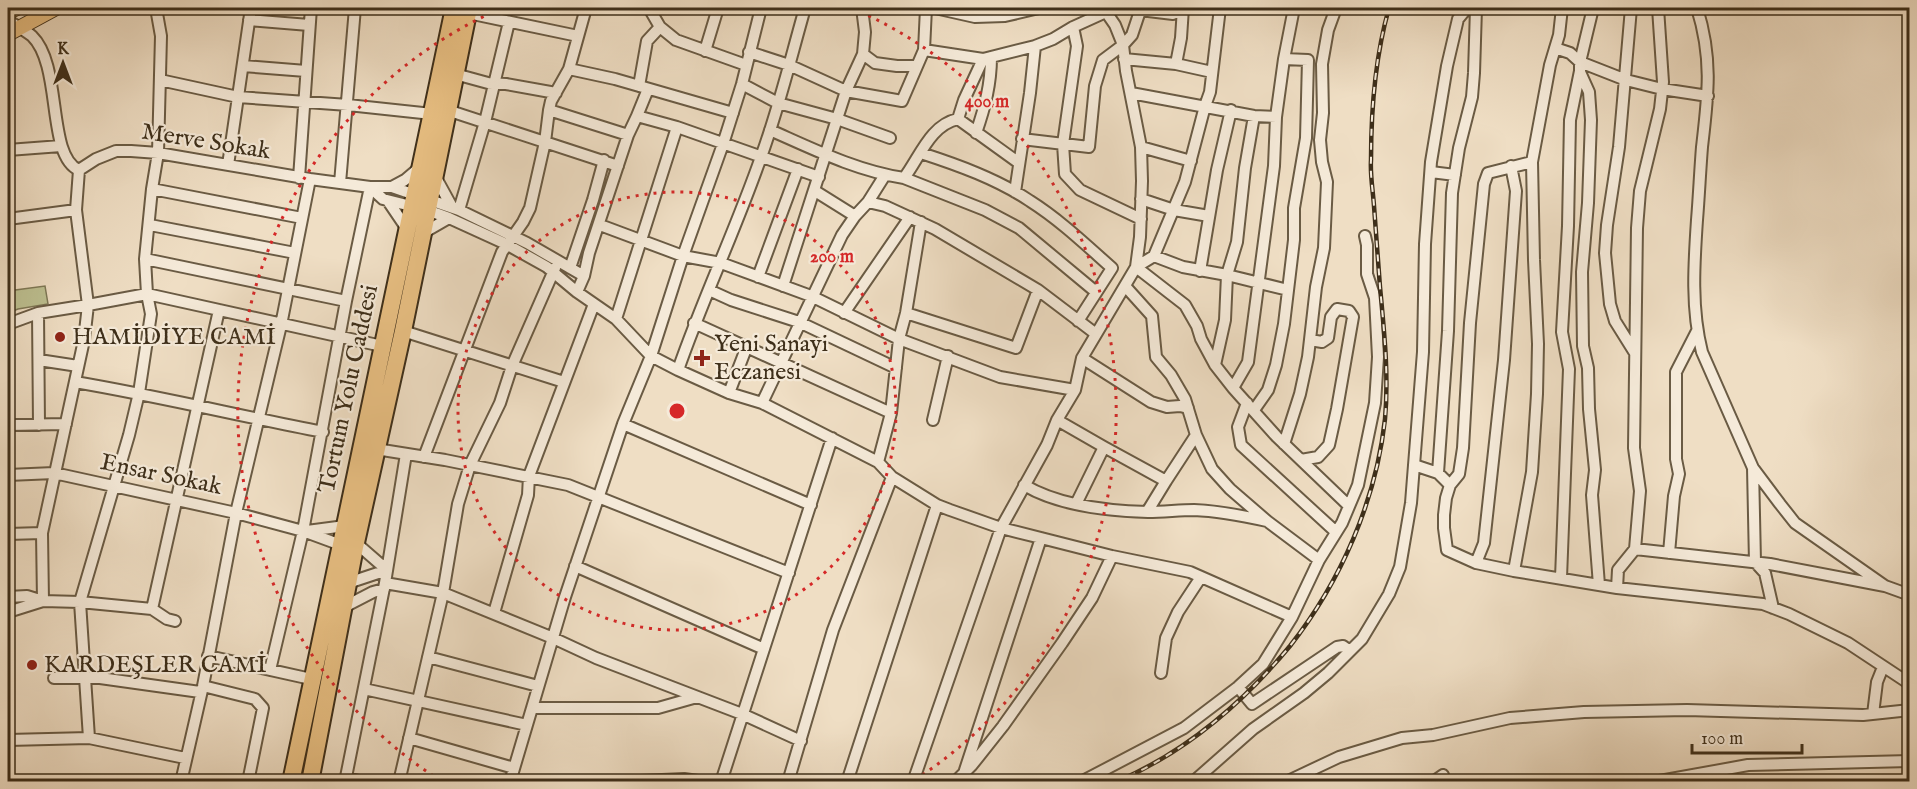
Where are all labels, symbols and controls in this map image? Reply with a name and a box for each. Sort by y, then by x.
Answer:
north arrow [33,33,93,93]
text: K [57,40,70,60]
text: 400 m [965,91,1009,114]
street label: Merve Sokak [139,117,273,168]
text: 200 m [810,246,854,269]
street label: Tortum Yolu Caddesi [312,282,386,496]
place label: HAMİDİYE CAMİ [72,322,276,353]
place label: Yeni Sanayi Eczanesi [714,329,828,388]
marker: HAMİDİYE CAMİ [53,330,67,344]
marker: Yeni Sanayi Eczanesi [695,351,709,365]
centre of rings [667,401,687,421]
street label: Ensar Sokak [97,447,225,503]
place label: KARDEŞLER CAMİ [44,650,267,681]
marker: KARDEŞLER CAMİ [25,658,39,672]
scale bar [1692,717,1802,755]
text: 100 m [1701,728,1743,751]

